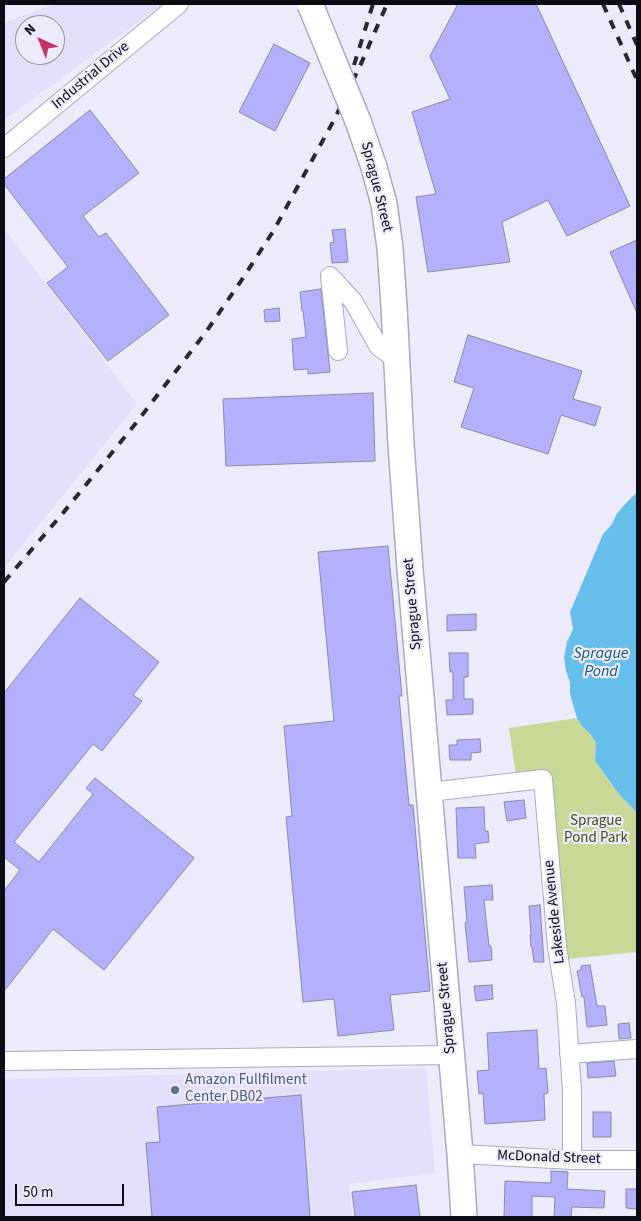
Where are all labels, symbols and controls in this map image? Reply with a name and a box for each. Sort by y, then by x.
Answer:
north arrow [15,15,65,65]
text: N [20,20,41,40]
street label: Industrial Drive [49,38,133,114]
street label: Sprague Street [356,140,396,234]
street label: Sprague Street [400,557,426,651]
water label: Sprague Pond [573,644,629,682]
park label: Sprague Pond Park [564,813,628,848]
street label: Lakeside Avenue [541,859,569,965]
street label: Sprague Street [434,961,460,1055]
place label: Amazon Fullfilment Center DB02 [185,1072,307,1107]
marker: Amazon Fullfilment Center DB02 [169,1084,181,1096]
street label: McDonald Street [497,1147,601,1169]
scale bar [18,1174,126,1206]
text: 50 m [23,1182,53,1203]

